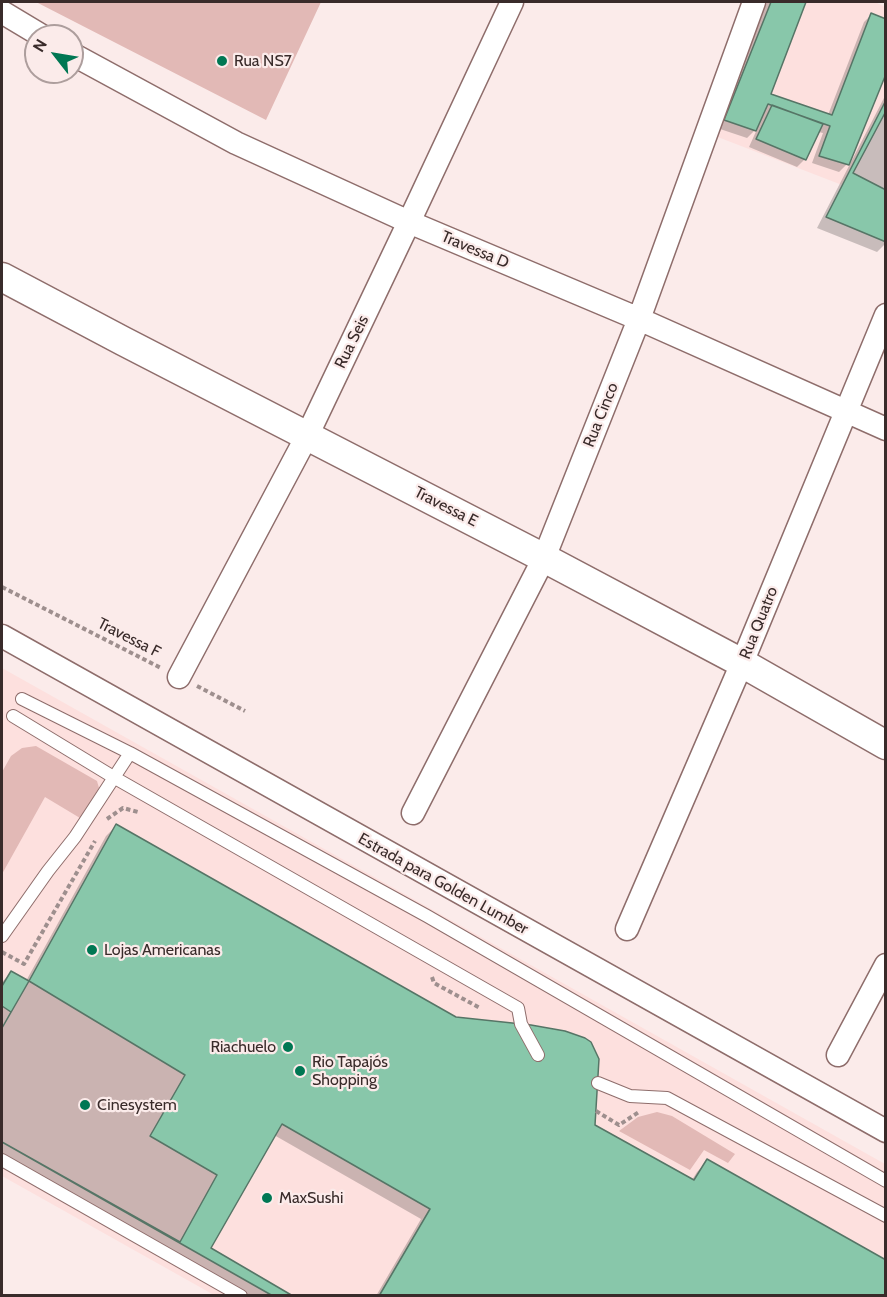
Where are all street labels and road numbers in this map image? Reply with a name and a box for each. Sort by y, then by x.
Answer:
street label: Travessa D [438,227,512,273]
street label: Rua Seis [331,312,373,372]
street label: Rua Cinco [579,380,623,450]
street label: Travessa E [411,483,481,531]
street label: Rua Quatro [736,584,782,662]
street label: Travessa F [94,614,164,662]
street label: Estrada para Golden Lumber [355,829,531,939]

